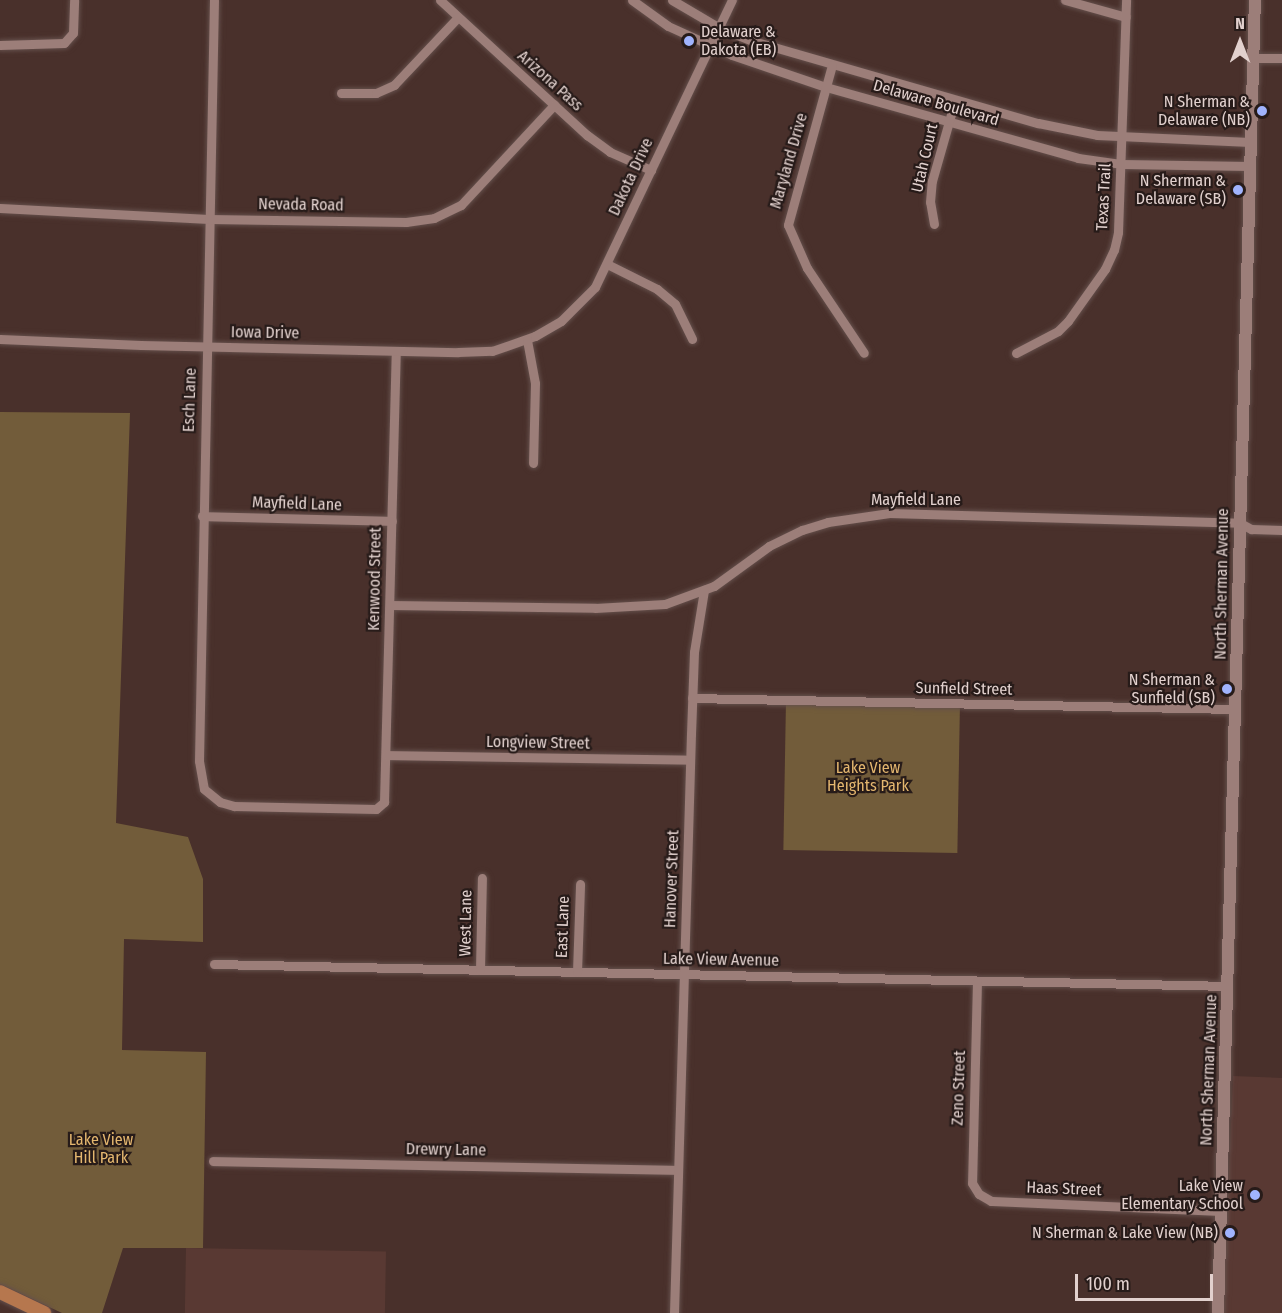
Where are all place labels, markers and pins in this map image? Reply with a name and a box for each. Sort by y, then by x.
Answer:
place label: Delaware & Dakota (EB) [701,22,776,60]
marker: Delaware & Dakota (EB) [682,34,696,48]
place label: N Sherman & Delaware (NB) [1158,92,1250,130]
marker: N Sherman & Delaware (NB) [1255,104,1269,118]
place label: N Sherman & Delaware (SB) [1136,171,1226,209]
marker: N Sherman & Delaware (SB) [1231,183,1245,197]
place label: N Sherman & Sunfield (SB) [1129,670,1215,708]
marker: N Sherman & Sunfield (SB) [1220,682,1234,696]
place label: Lake View Elementary School [1121,1176,1243,1214]
marker: Lake View Elementary School [1248,1188,1262,1202]
place label: N Sherman & Lake View (NB) [1032,1223,1218,1243]
marker: N Sherman & Lake View (NB) [1223,1226,1237,1240]

